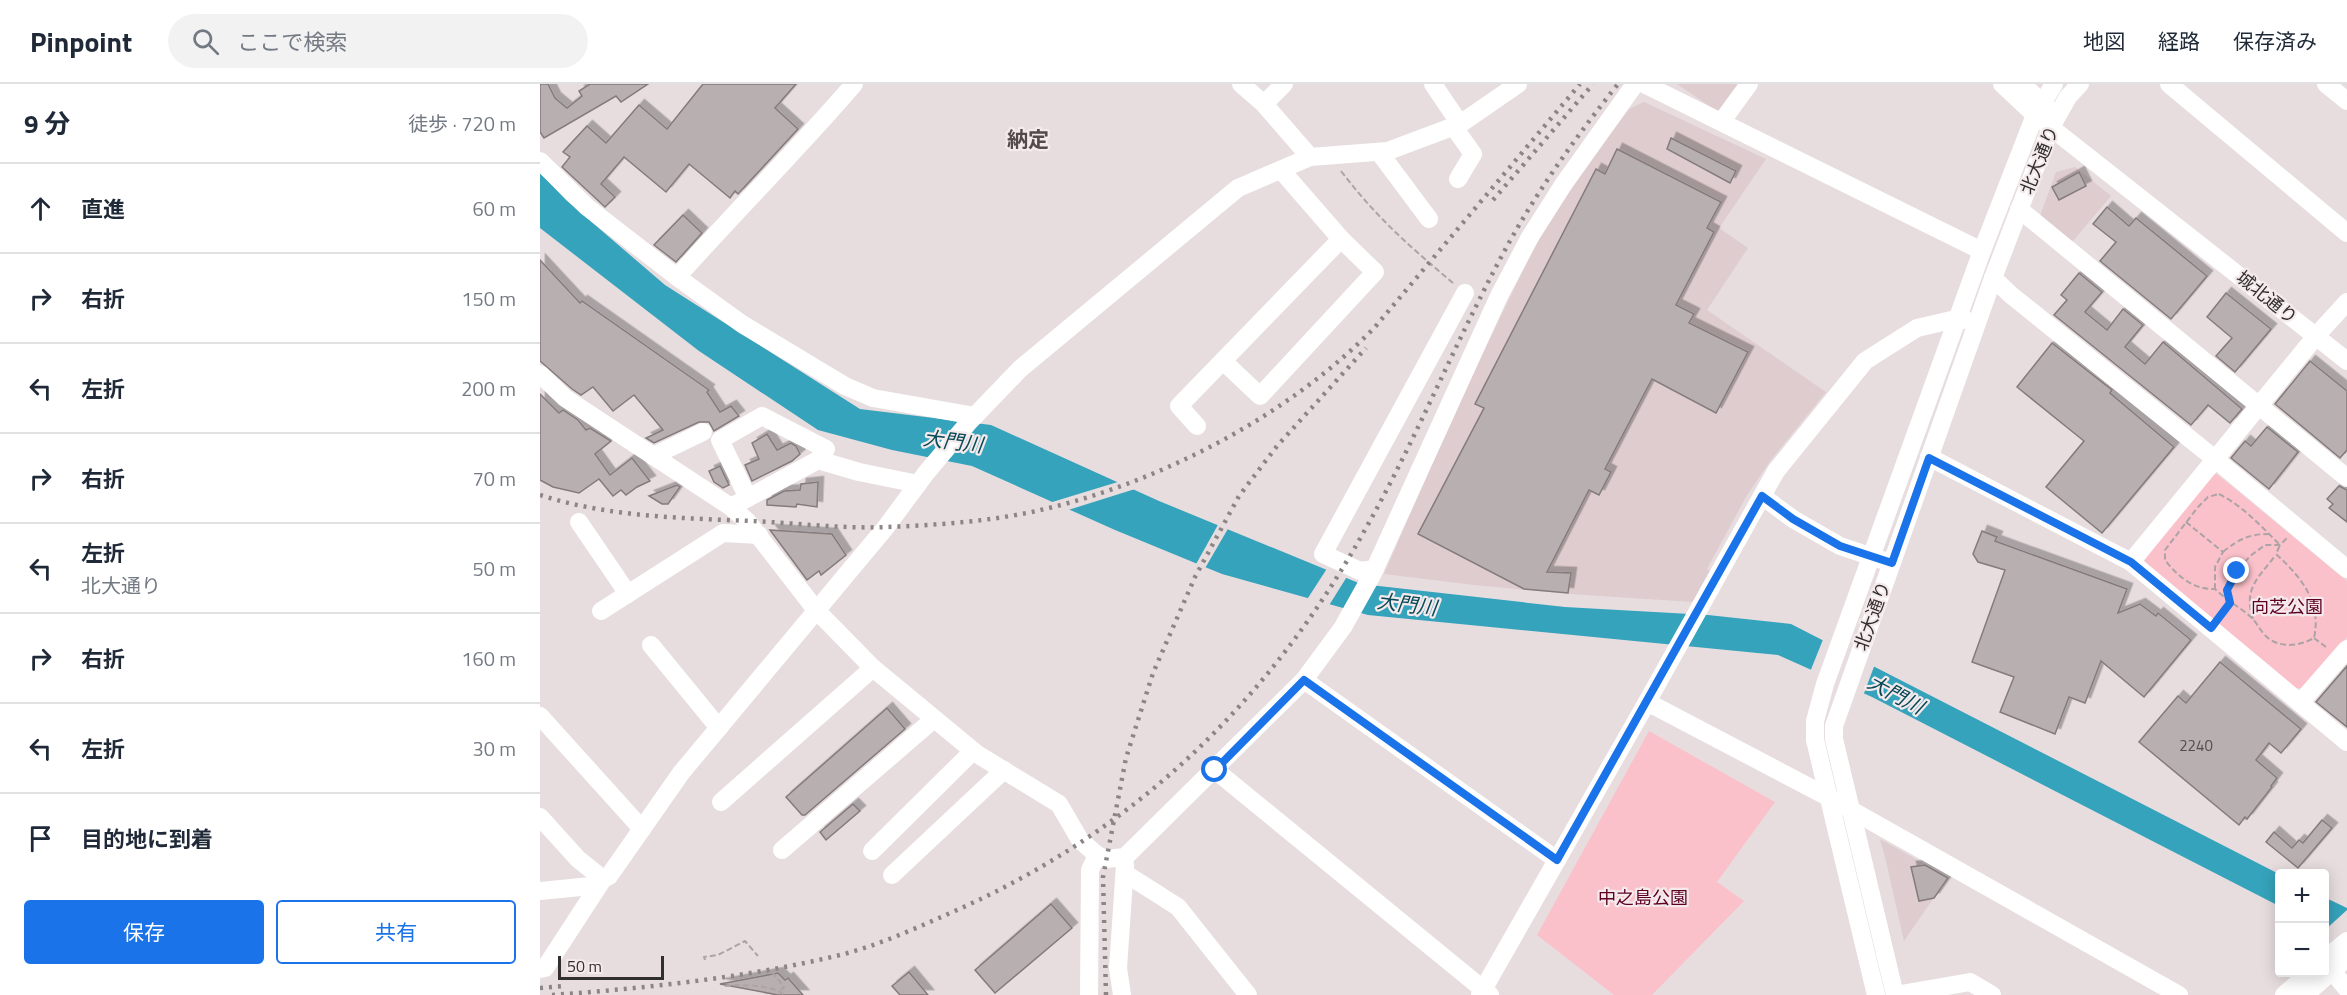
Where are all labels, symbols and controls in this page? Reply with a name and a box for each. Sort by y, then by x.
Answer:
search box [168,14,588,68]
text: Pinpoint [30,20,132,63]
icon: search [189,25,222,58]
text: ここで検索 [237,25,347,59]
text: 地図 [2083,25,2125,57]
text: 経路 [2158,25,2200,57]
text: 保存済み [2233,25,2317,57]
text: 9 分 [24,104,70,143]
text: 徒歩 · 720 m [408,108,516,139]
street label: 北大通り [2013,122,2065,198]
district label: 納定 [1007,123,1049,155]
icon: ahead [24,192,57,225]
text: 直進 [81,192,125,226]
text: 60 m [472,193,516,224]
street label: 城北通り [2231,264,2303,330]
icon: right [24,282,57,315]
text: 右折 [81,282,125,316]
text: 150 m [461,283,516,314]
icon: left [24,372,57,405]
text: 左折 [81,372,125,406]
text: 200 m [461,373,516,404]
water label: 大門川 [921,422,987,460]
icon: right [24,462,57,495]
text: 右折 [81,462,125,496]
text: 70 m [472,463,516,494]
text: 左折 [81,536,125,570]
icon: left [24,552,57,585]
text: 50 m [472,553,516,584]
route end [2223,557,2249,583]
text: 北大通り [81,570,161,601]
street label: 北大通り [1847,578,1897,654]
water label: 大門川 [1375,585,1441,623]
park label: 向芝公園 [2251,593,2323,620]
icon: right [24,642,57,675]
text: 右折 [81,642,125,676]
text: 160 m [461,643,516,674]
water label: 大門川 [1862,666,1932,723]
icon: left [24,732,57,765]
text: 左折 [81,732,125,766]
text: 30 m [472,733,516,764]
house number: 2240 [2179,734,2213,757]
route start [1201,756,1227,782]
icon: arrive [24,822,57,855]
text: 目的地に到着 [81,822,213,856]
map controls [2275,869,2329,977]
button: + [2275,869,2329,923]
park label: 中之島公園 [1598,884,1688,911]
button: 保存 [24,900,264,964]
button: 共有 [276,900,516,964]
button: − [2275,923,2329,977]
scale bar [558,953,664,980]
text: 50 m [567,954,602,978]

